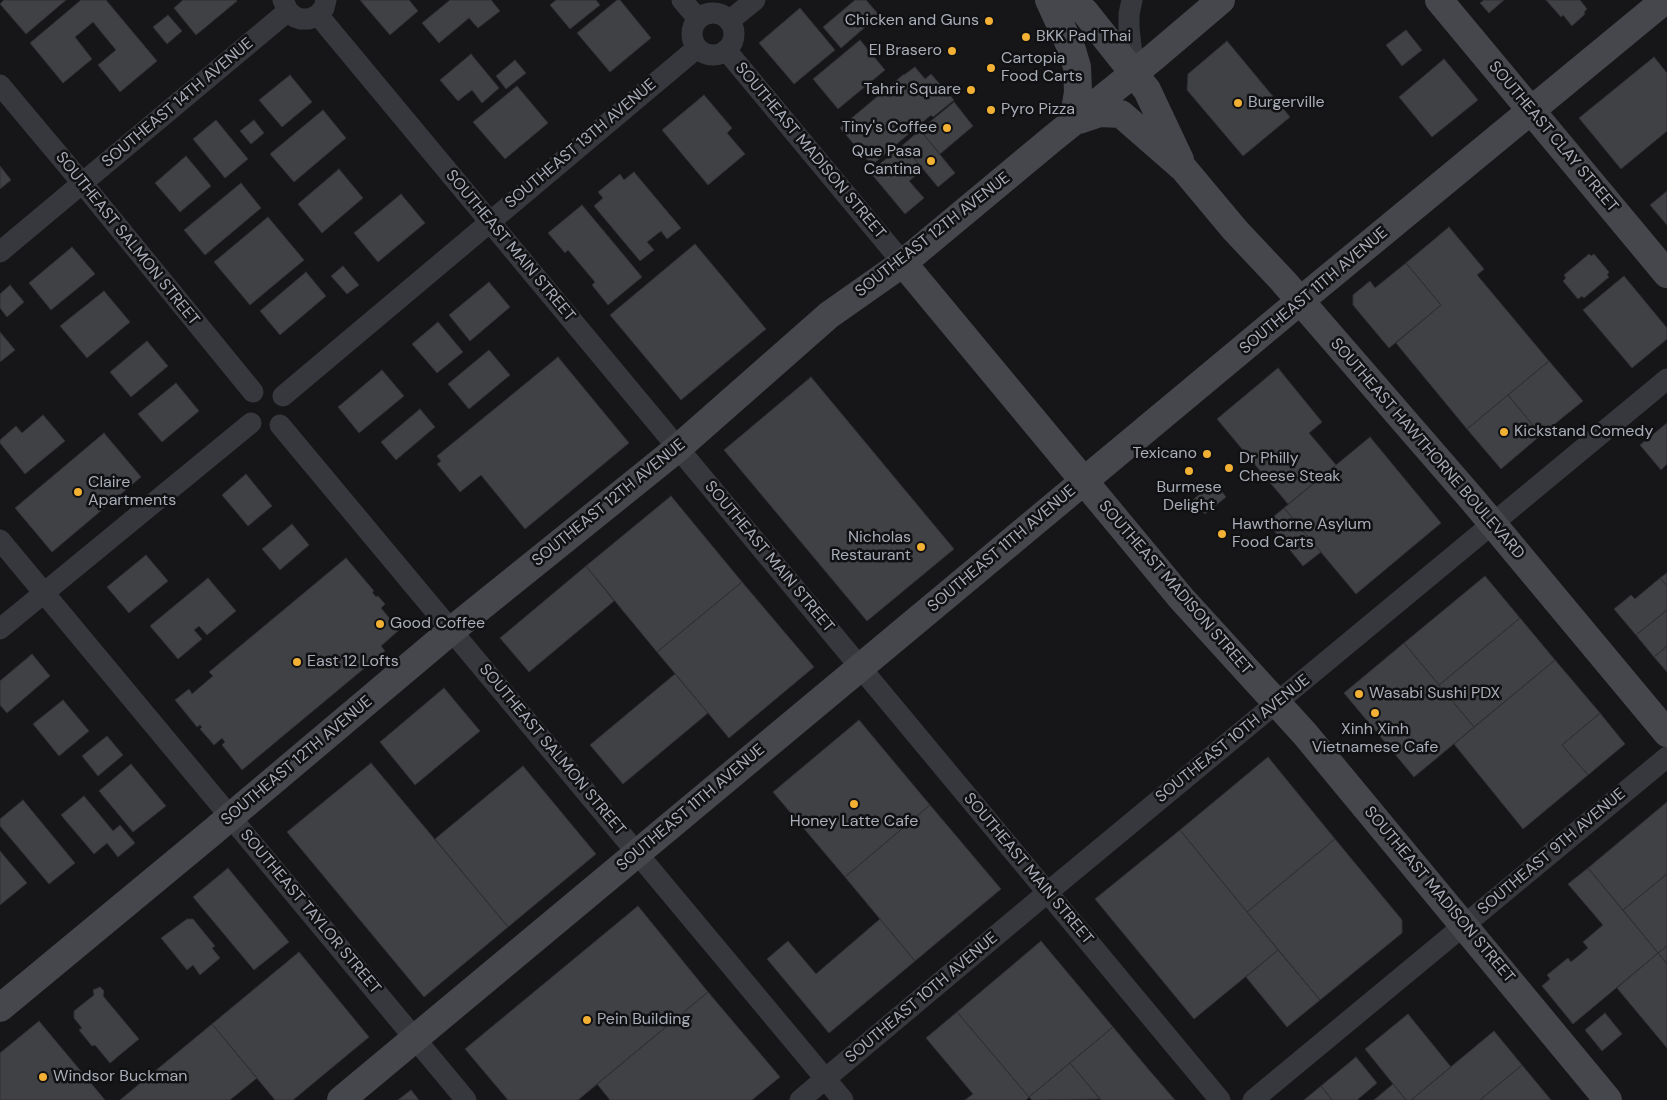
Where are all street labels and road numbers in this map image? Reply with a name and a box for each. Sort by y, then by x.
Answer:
street label: SOUTHEAST 14TH AVENUE [98,34,258,172]
street label: SOUTHEAST CLAY STREET [1484,58,1622,216]
street label: SOUTHEAST MADISON STREET [731,59,889,243]
street label: SOUTHEAST 13TH AVENUE [502,75,660,213]
street label: SOUTHEAST SALMON STREET [51,148,203,330]
street label: SOUTHEAST MAIN STREET [441,166,579,326]
street label: SOUTHEAST 12TH AVENUE [852,169,1014,301]
street label: SOUTHEAST 11TH AVENUE [1236,223,1392,359]
street label: SOUTHEAST HAWTHORNE BOULEVARD [1326,335,1528,563]
street label: SOUTHEAST 12TH AVENUE [529,435,689,571]
street label: SOUTHEAST MAIN STREET [700,477,838,637]
street label: SOUTHEAST 11TH AVENUE [924,481,1080,617]
street label: SOUTHEAST MADISON STREET [1094,497,1256,679]
street label: SOUTHEAST SALMON STREET [475,660,629,840]
street label: SOUTHEAST 10TH AVENUE [1152,671,1314,807]
street label: SOUTHEAST 12TH AVENUE [218,692,376,830]
street label: SOUTHEAST 11TH AVENUE [613,740,769,876]
street label: SOUTHEAST 9TH AVENUE [1474,785,1630,919]
street label: SOUTHEAST MAIN STREET [959,789,1097,949]
street label: SOUTHEAST MADISON STREET [1360,803,1518,987]
street label: SOUTHEAST TAYLOR STREET [236,826,384,998]
street label: SOUTHEAST 10TH AVENUE [842,929,1002,1067]

